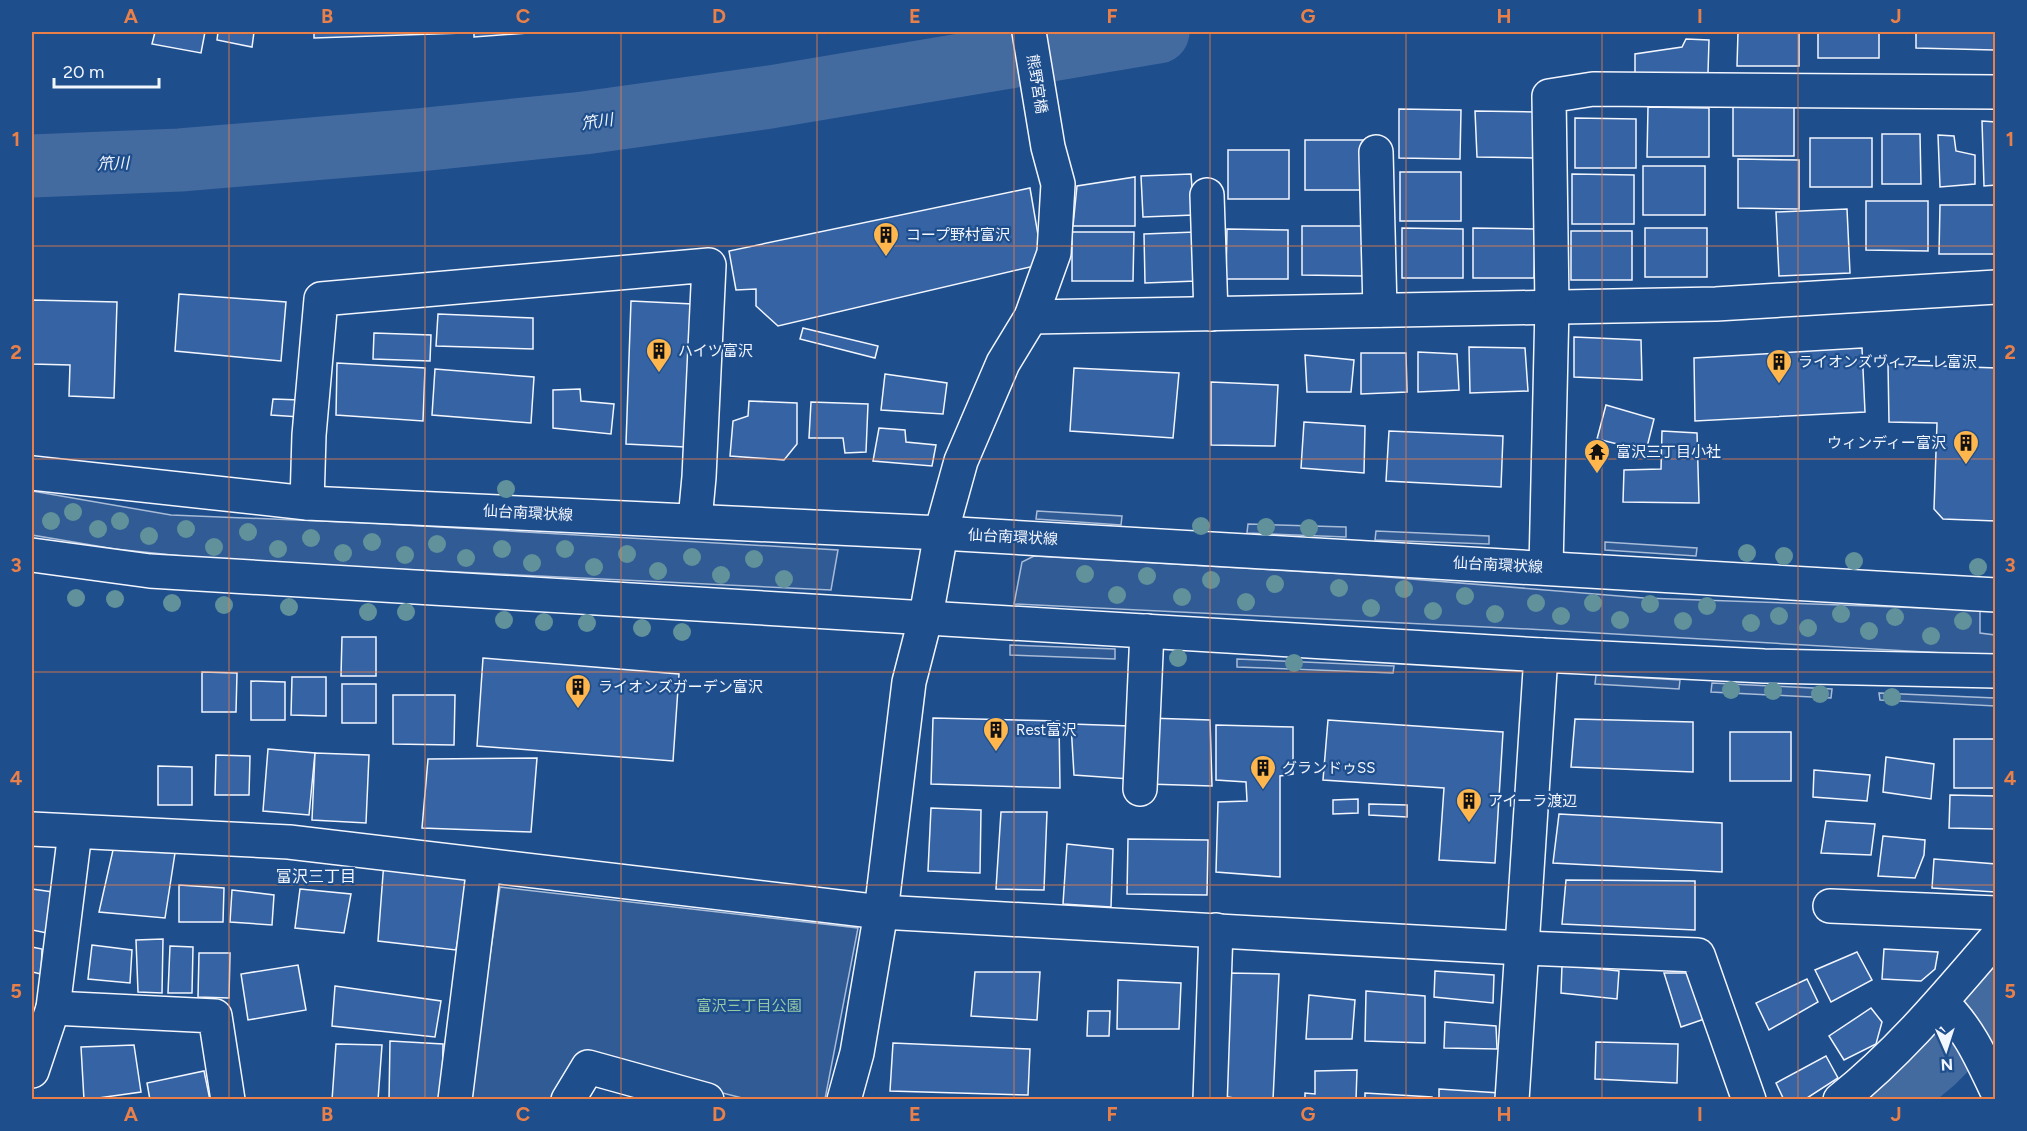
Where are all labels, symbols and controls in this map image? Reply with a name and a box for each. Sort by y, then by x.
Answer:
text: A [124,4,139,28]
text: B [321,4,333,28]
text: C [516,4,530,28]
text: D [712,4,726,28]
text: E [909,4,921,28]
text: F [1106,4,1118,28]
text: G [1301,4,1316,28]
text: H [1497,4,1512,28]
text: I [1697,4,1703,28]
text: J [1890,4,1902,28]
scale bar [54,51,159,89]
street label: 熊野宮橋 [1023,53,1051,115]
text: 20 m [63,61,104,83]
water label: 笊川 [580,110,616,133]
text: 1 [12,127,20,151]
text: 1 [2006,127,2014,151]
water label: 笊川 [97,153,131,174]
building icon: コープ野村富沢 [871,220,901,258]
place label: コープ野村富沢 [906,226,1010,244]
building icon: ハイツ富沢 [644,336,674,374]
text: 2 [10,340,22,364]
text: 2 [2004,340,2016,364]
place label: ハイツ富沢 [678,342,753,360]
building icon: ライオンズヴィアーレ富沢 [1764,347,1794,385]
place label: ライオンズヴィアーレ富沢 [1798,353,1977,371]
building icon: ウィンディー富沢 [1951,428,1981,466]
place label: ウィンディー富沢 [1827,434,1946,452]
temple icon: 富沢三丁目小社 [1582,437,1612,475]
place label: 富沢三丁目小社 [1616,443,1721,461]
street label: 仙台南環状線 [483,502,573,524]
street label: 仙台南環状線 [968,526,1058,548]
text: 3 [10,553,22,577]
text: 3 [2004,553,2016,577]
street label: 仙台南環状線 [1453,554,1543,576]
building icon: ライオンズガーデン富沢 [563,672,593,710]
place label: ライオンズガーデン富沢 [598,678,763,696]
building icon: Rest富沢 [981,715,1011,753]
place label: Rest富沢 [1016,721,1076,739]
building icon: グランドゥSS [1248,753,1278,791]
place label: グランドゥSS [1282,759,1375,777]
text: 4 [10,766,23,790]
text: 4 [2004,766,2017,790]
building icon: アイーラ渡辺 [1454,786,1484,824]
place label: アイーラ渡辺 [1488,792,1577,810]
district label: 富沢三丁目 [276,867,356,886]
text: 5 [10,979,22,1003]
text: 5 [2004,979,2016,1003]
park label: 富沢三丁目公園 [696,997,802,1015]
north arrow [1916,1020,1976,1080]
text: N [1940,1055,1953,1074]
text: A [124,1102,139,1126]
text: B [321,1102,333,1126]
text: C [516,1102,530,1126]
text: D [712,1102,726,1126]
text: E [909,1102,921,1126]
text: F [1106,1102,1118,1126]
text: G [1301,1102,1316,1126]
text: H [1497,1102,1512,1126]
text: I [1697,1102,1703,1126]
text: J [1890,1102,1902,1126]

